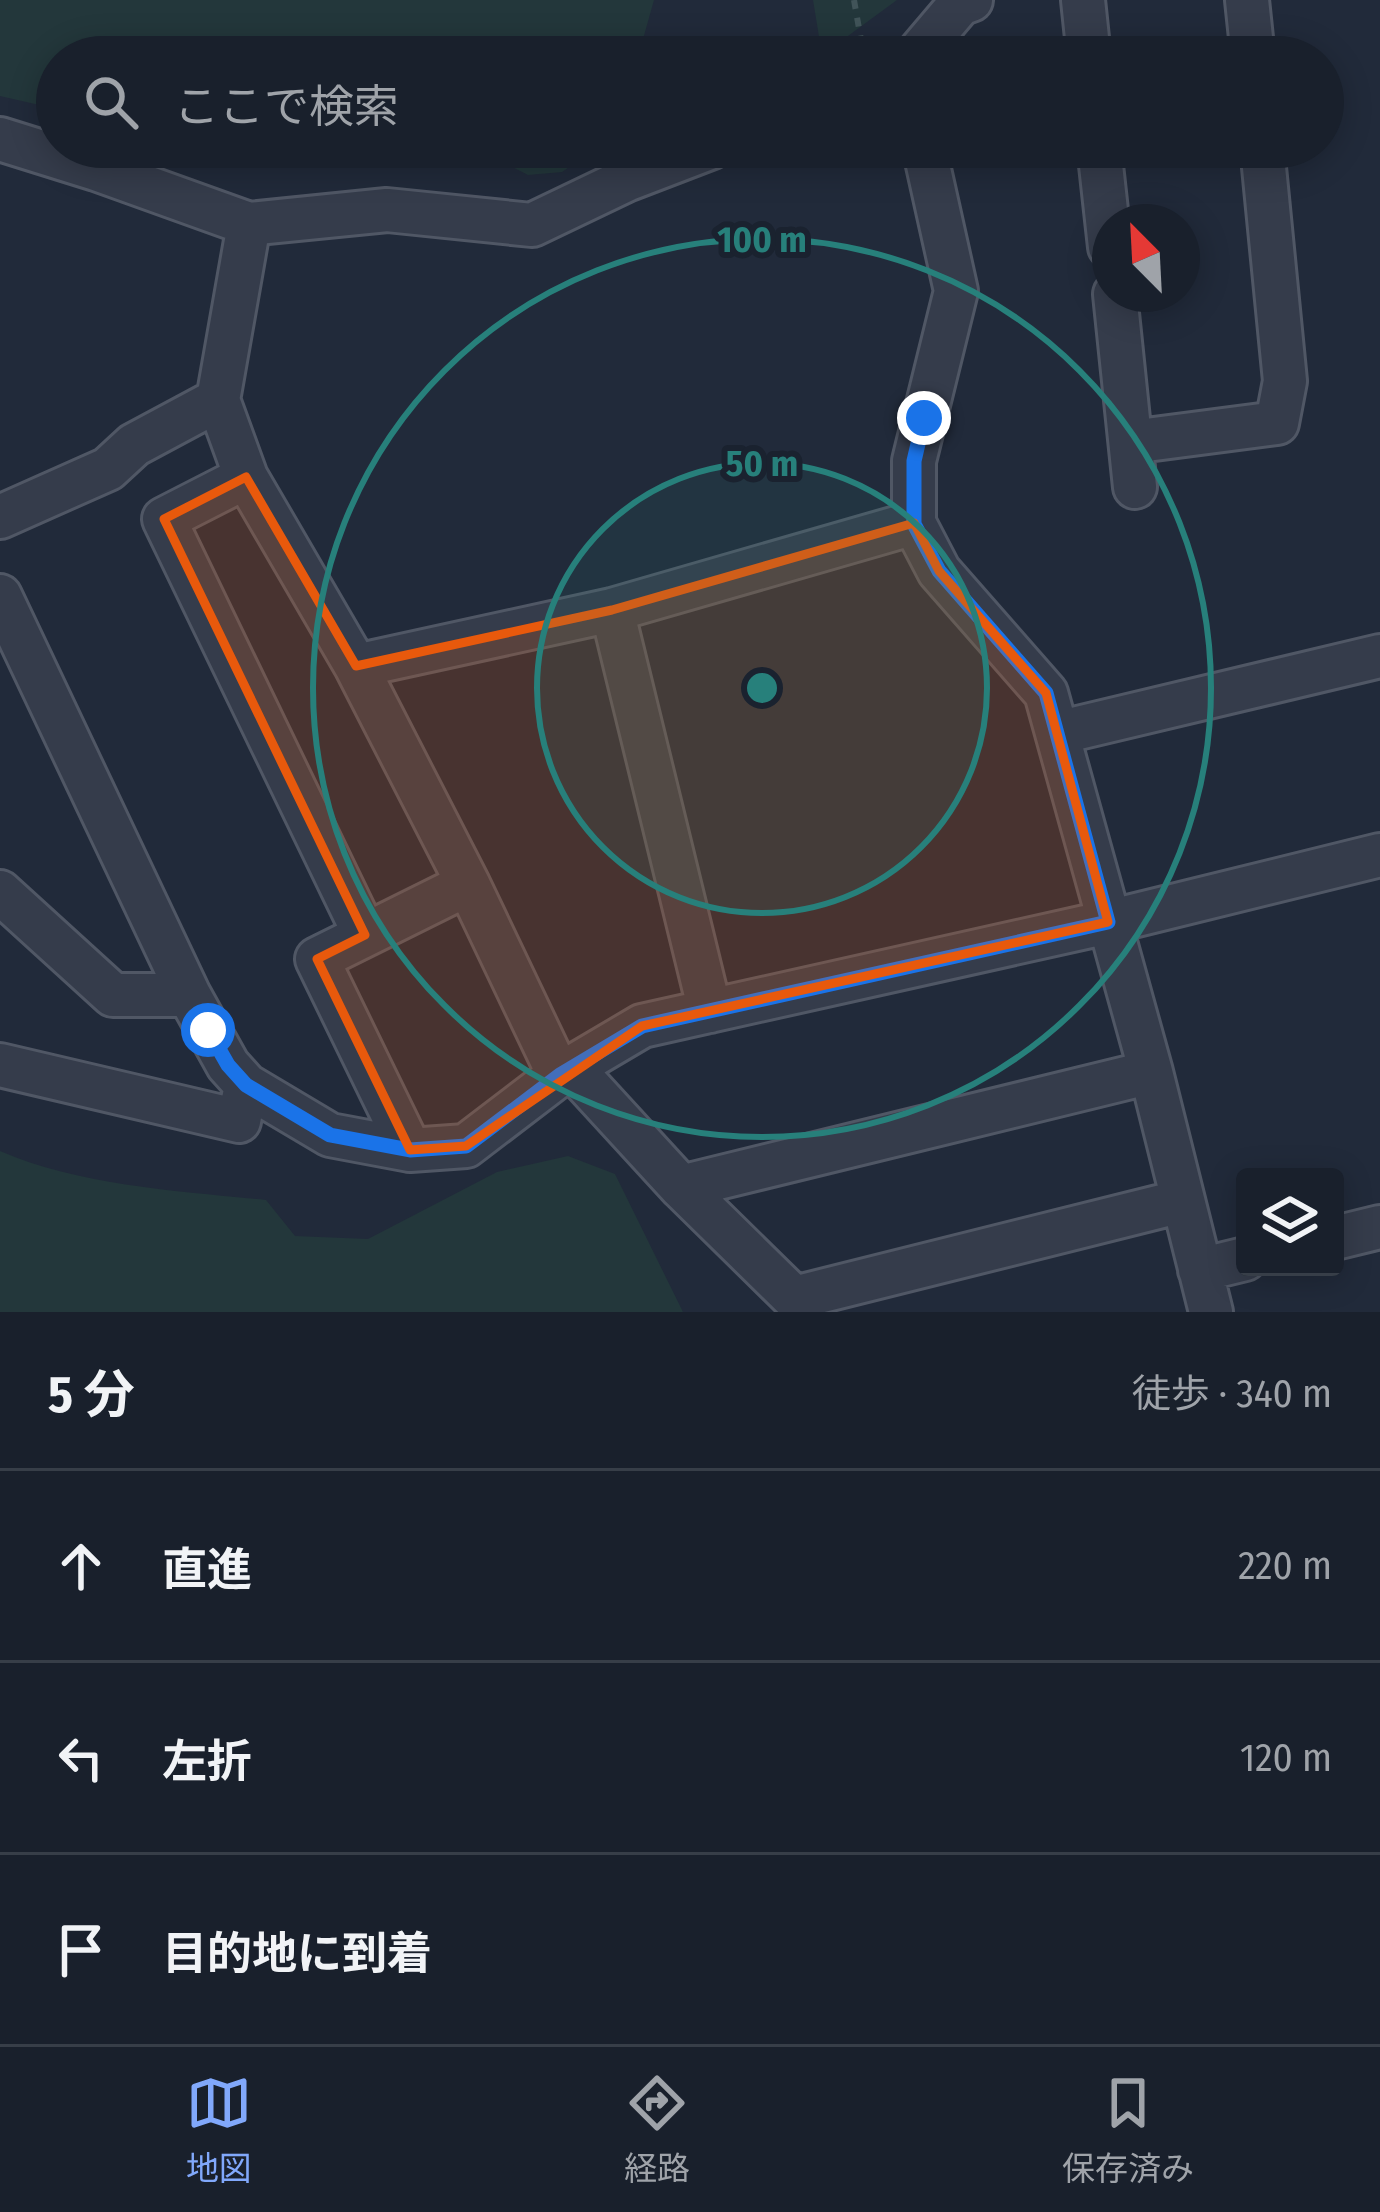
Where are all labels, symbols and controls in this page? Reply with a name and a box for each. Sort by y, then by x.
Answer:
search box [36,36,1344,168]
icon: search [78,69,144,135]
text: ここで検索 [174,80,399,134]
north arrow [1092,204,1200,312]
text: 100 m [717,218,807,262]
route end [897,391,951,445]
text: 50 m [726,442,798,486]
centre of rings [741,667,783,709]
route start [181,1003,235,1057]
map controls [1236,1168,1344,1276]
button: layers [1236,1168,1344,1276]
text: 5 分 [48,1364,135,1426]
text: 徒歩 · 340 m [1132,1371,1332,1417]
icon: ahead [48,1533,114,1599]
text: 直進 [162,1543,252,1597]
text: 220 m [1238,1543,1332,1589]
icon: left [48,1725,114,1791]
text: 左折 [162,1735,252,1789]
text: 120 m [1240,1735,1332,1781]
icon: arrive [48,1917,114,1983]
text: 目的地に到着 [162,1927,432,1981]
tab: 地図 [186,2070,252,2190]
tab: 経路 [624,2070,690,2190]
tab: 保存済み [1062,2070,1194,2190]

